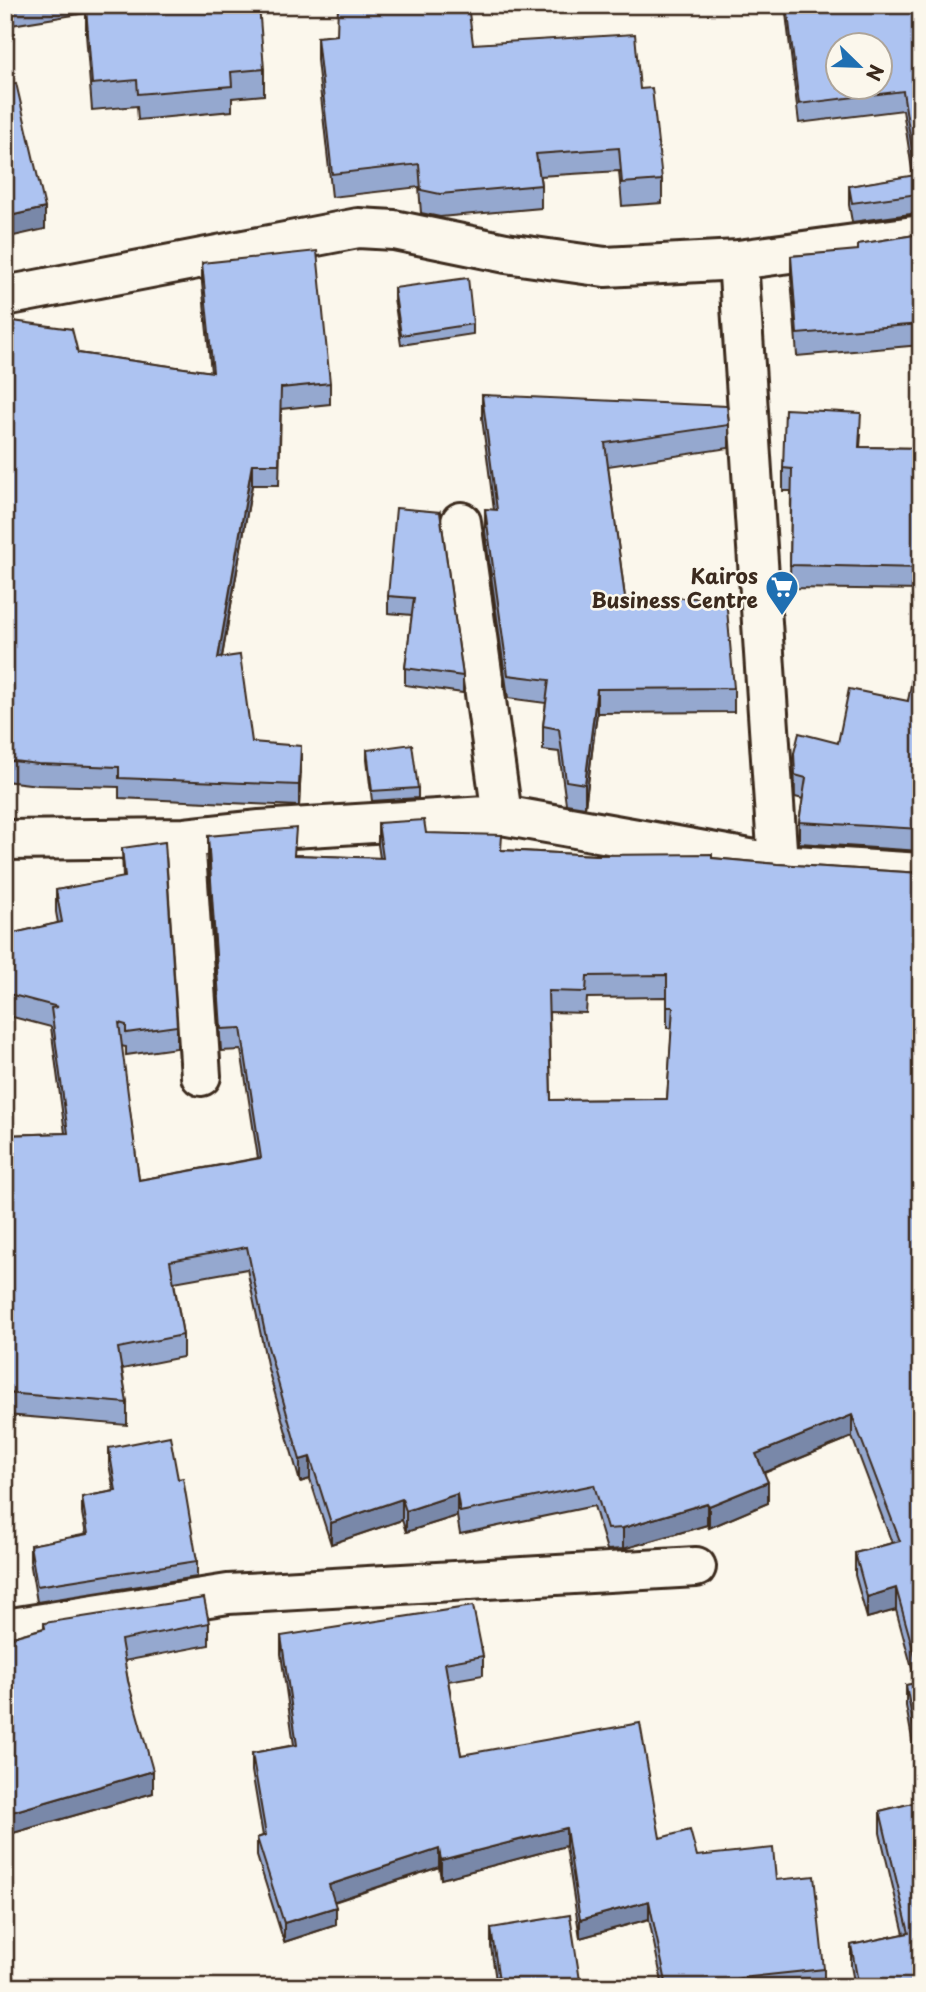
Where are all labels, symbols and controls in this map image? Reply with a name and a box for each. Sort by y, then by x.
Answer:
north arrow [824,32,894,102]
text: N [860,61,891,85]
place label: Kairos Business Centre [591,559,758,615]
supermarket icon: Kairos Business Centre [763,568,801,617]

